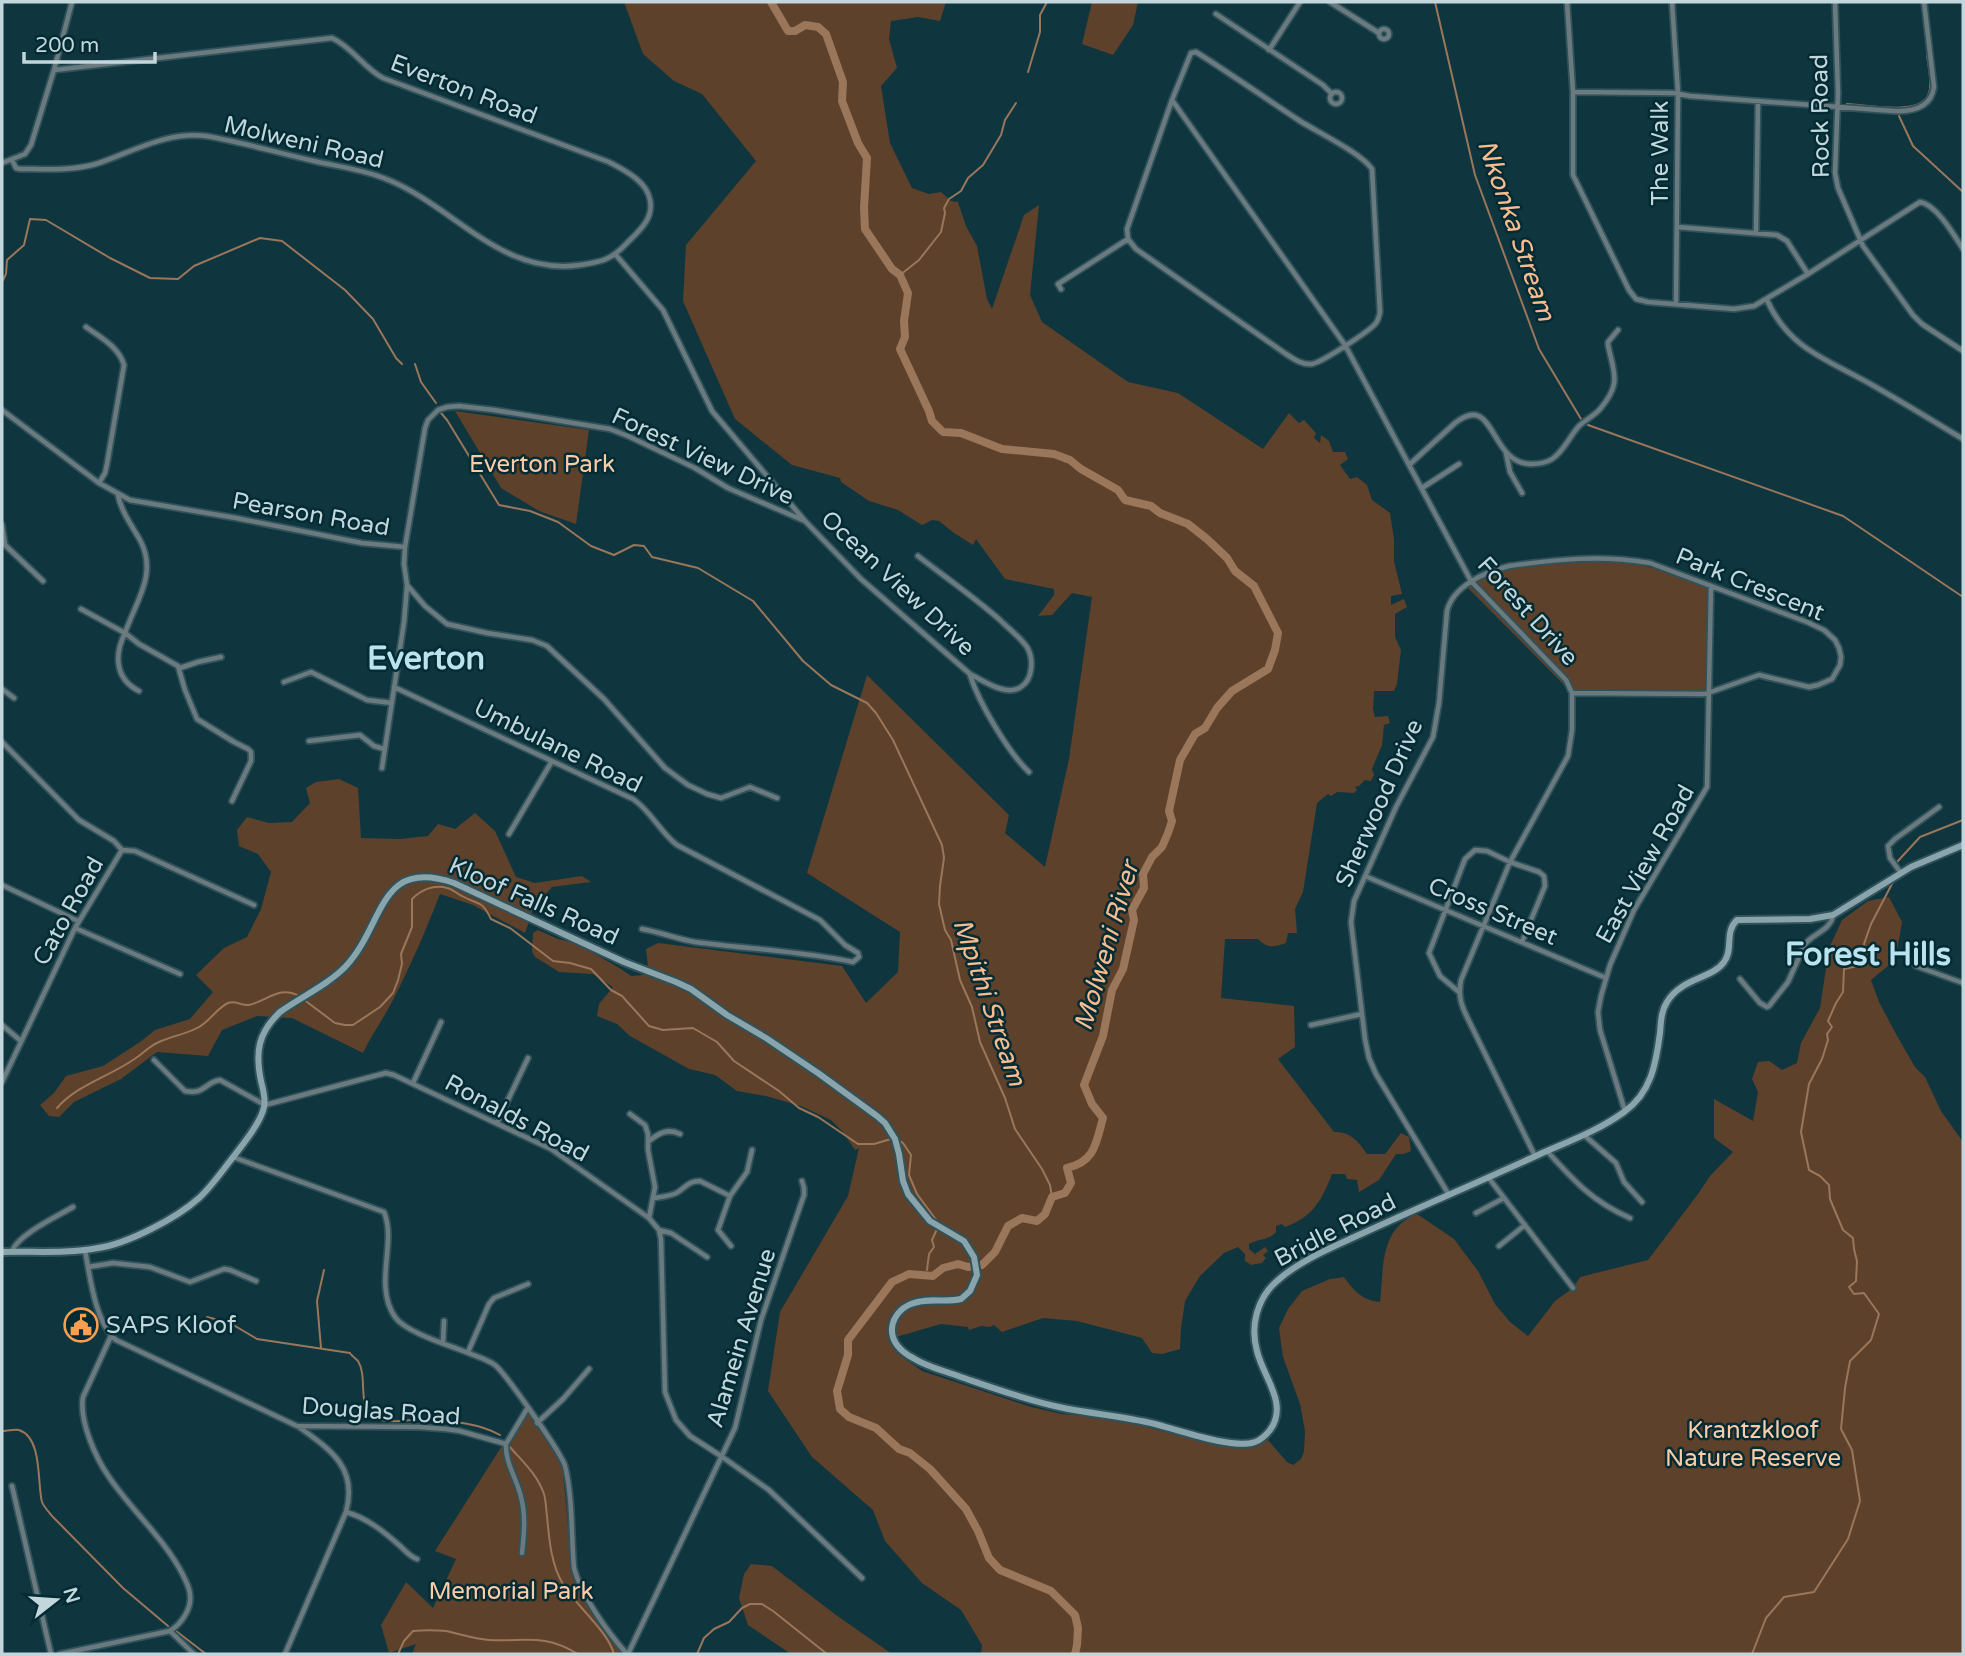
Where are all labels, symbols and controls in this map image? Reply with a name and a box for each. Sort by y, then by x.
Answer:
scale bar [24,21,156,65]
text: 200 m [35,33,99,58]
street label: Everton Road [386,48,541,131]
street label: Rock Road [1805,54,1836,178]
street label: The Walk [1646,101,1675,205]
street label: Molweni Road [221,110,387,175]
water label: Nkonka Stream [1471,135,1562,326]
street label: Forest View Drive [607,402,798,511]
park label: Everton Park [469,450,615,479]
street label: Pearson Road [230,486,392,543]
street label: Ocean View Drive [815,505,981,662]
street label: Park Crescent [1671,541,1828,627]
street label: Forest Drive [1471,551,1584,672]
district label: Everton [367,640,485,678]
street label: Umbulane Road [469,693,647,800]
street label: Sherwood Drive [1329,715,1429,892]
street label: East View Road [1590,780,1701,949]
street label: Kloof Falls Road [444,851,623,952]
street label: Cato Road [27,852,110,971]
water label: Molweni River [1068,855,1146,1034]
street label: Cross Street [1424,871,1562,952]
water label: Mpithi Stream [946,914,1033,1091]
district label: Forest Hills [1785,936,1951,974]
street label: Ronalds Road [440,1068,594,1169]
street label: Bridle Road [1269,1187,1401,1274]
street label: Alamein Avenue [700,1245,782,1431]
public building icon: SAPS Kloof [62,1306,100,1344]
place label: SAPS Kloof [106,1311,237,1340]
street label: Douglas Road [300,1391,462,1432]
park label: Krantzkloof Nature Reserve [1665,1416,1841,1473]
north arrow [21,1565,91,1635]
park label: Memorial Park [428,1577,594,1606]
text: N [59,1585,84,1606]

